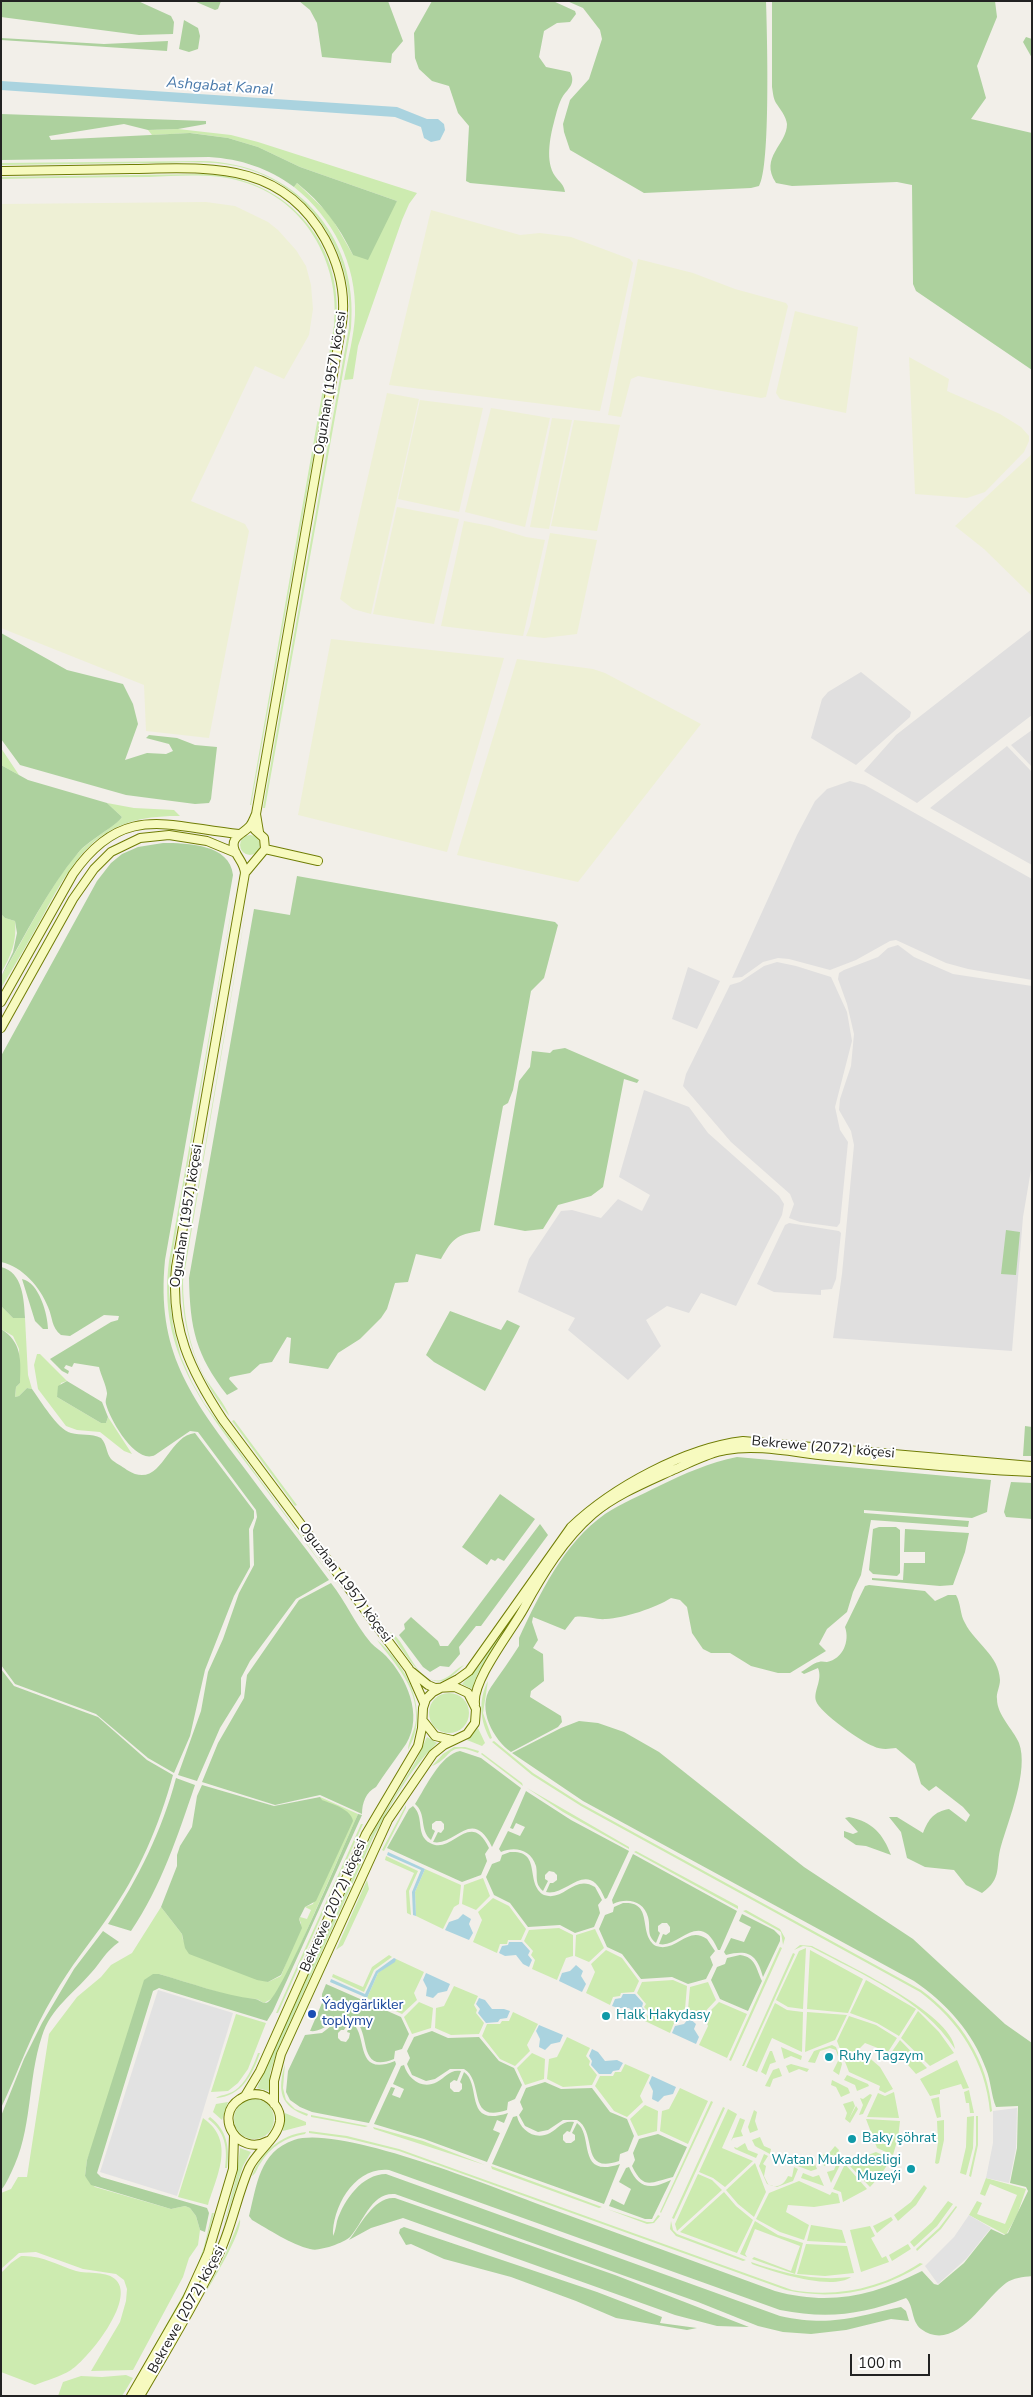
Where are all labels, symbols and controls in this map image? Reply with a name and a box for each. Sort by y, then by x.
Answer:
water label: Ashgabat Kanal [166,74,274,100]
street label: Oguzhan (1957) köçesi [311,310,351,456]
street label: Oguzhan (1957) köçesi [167,1143,207,1289]
street label: Bekrewe (2072) köçesi [751,1433,895,1463]
street label: Oguzhan (1957) köçesi [295,1520,395,1646]
street label: Bekrewe (2072) köçesi [297,1837,371,1975]
place label: Ýadygärlikler toplymy [322,1998,404,2030]
marker: Ýadygärlikler toplymy [306,2008,318,2020]
place label: Halk Hakydasy [616,2008,710,2024]
marker: Halk Hakydasy [600,2010,612,2022]
place label: Ruhy Tagzym [839,2049,923,2065]
marker: Ruhy Tagzym [823,2051,835,2063]
place label: Baky şöhrat [862,2131,936,2147]
marker: Baky şöhrat [846,2133,858,2145]
place label: Watan Mukaddesligi Muzeýi [772,2153,901,2186]
marker: Watan Mukaddesligi Muzeýi [905,2163,917,2175]
street label: Bekrewe (2072) köçesi [145,2243,229,2377]
scale bar [853,2344,933,2376]
text: 100 m [858,2353,902,2373]

